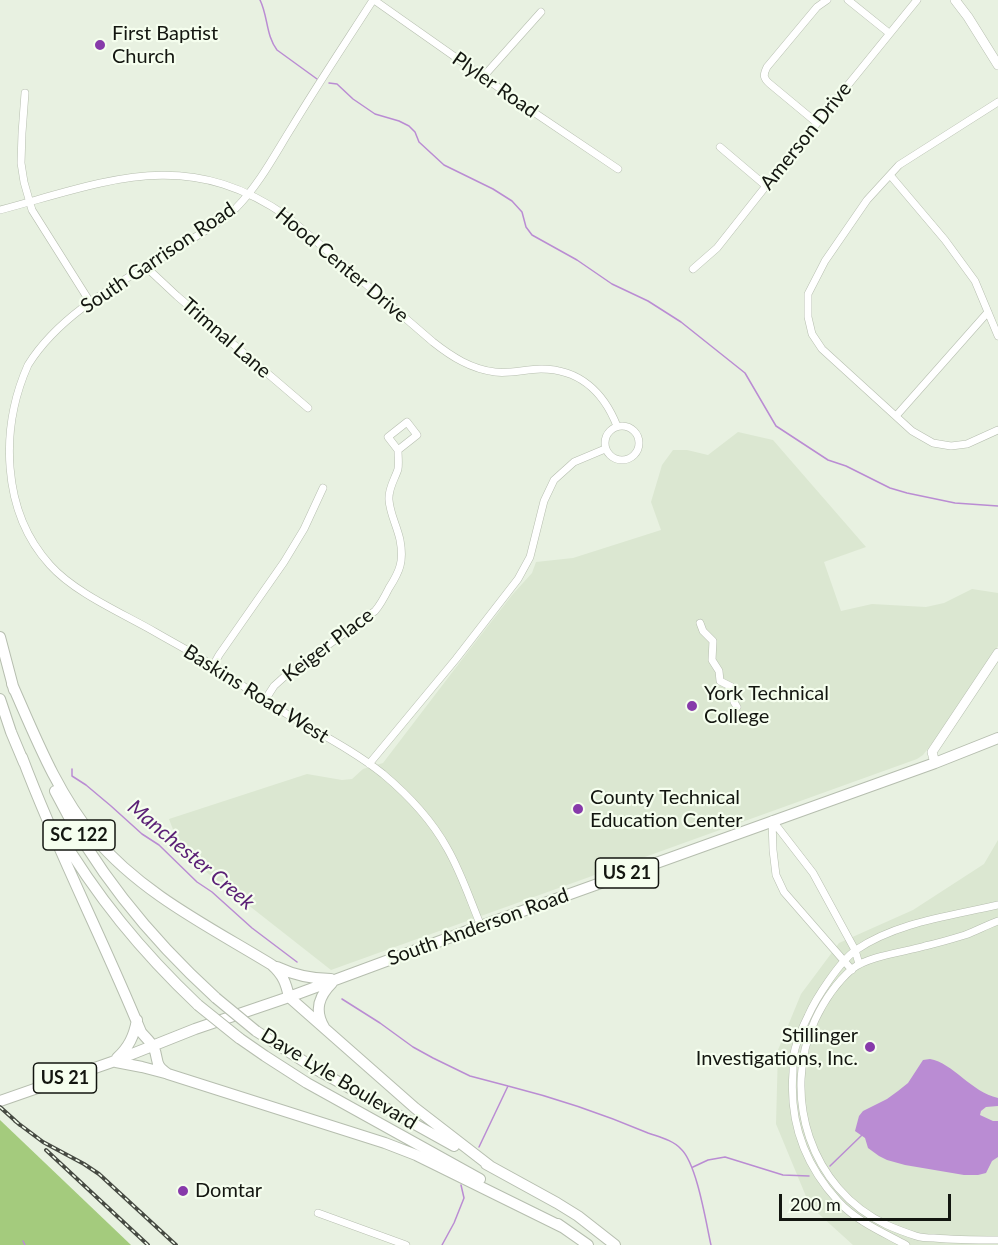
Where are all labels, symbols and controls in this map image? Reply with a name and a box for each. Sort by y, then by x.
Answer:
place label: First Baptist Church [112,22,218,69]
marker: First Baptist Church [93,38,107,52]
street label: Plyler Road [448,47,542,123]
street label: Amerson Drive [755,77,857,195]
street label: South Garrison Road [76,197,240,319]
street label: Hood Center Drive [271,202,413,328]
street label: Trimnal Lane [176,293,276,383]
street label: Keiger Place [278,603,378,687]
street label: Baskins Road West [179,640,333,748]
place label: York Technical College [704,682,829,729]
marker: York Technical College [685,699,699,713]
place label: County Technical Education Center [590,786,742,833]
water label: Manchester Creek [122,795,260,915]
marker: County Technical Education Center [571,802,585,816]
road number: SC 122 [43,820,115,850]
road number: US 21 [596,858,658,888]
street label: South Anderson Road [384,883,572,971]
street label: Dave Lyle Boulevard [257,1023,421,1135]
place label: Stillinger Investigations, Inc. [696,1024,858,1071]
marker: Stillinger Investigations, Inc. [863,1040,877,1054]
road number: US 21 [34,1063,97,1093]
place label: Domtar [195,1179,262,1203]
scale bar [782,1182,954,1220]
marker: Domtar [176,1184,190,1198]
text: 200 m [790,1193,841,1215]

